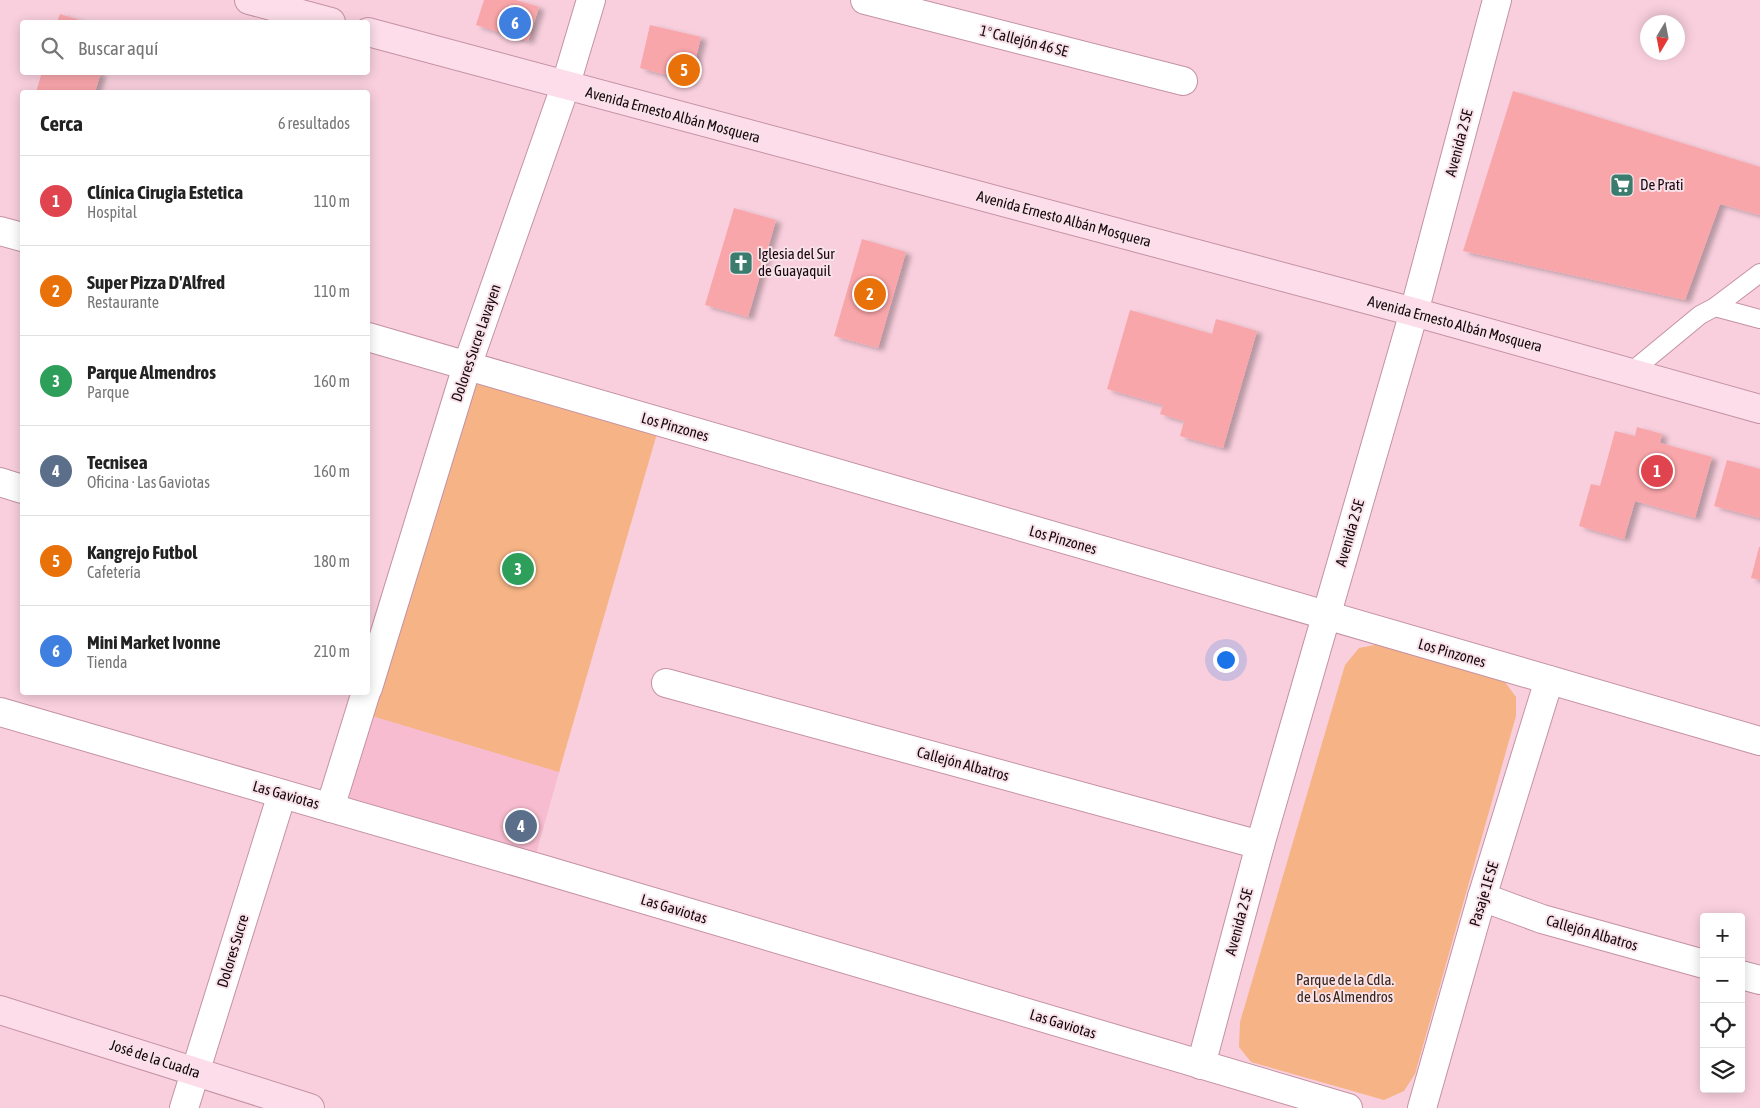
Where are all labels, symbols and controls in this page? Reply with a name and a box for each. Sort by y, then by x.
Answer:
pin: 6 [499,4,531,42]
north arrow [1640,15,1685,60]
search box [20,20,370,75]
street label: 1º Callejón 46 SE [978,21,1071,60]
icon: search [38,34,66,62]
text: Buscar aquí [78,37,158,59]
pin: 5 [668,51,700,89]
street label: Avenida Ernesto Albán Mosquera [584,83,762,146]
street label: Avenida 2 SE [1441,107,1476,178]
text: Cerca [40,111,83,135]
text: 6 resultados [278,114,350,132]
supermarket icon: De Prati [1609,172,1635,198]
place label: De Prati [1640,176,1684,193]
text: Clínica Cirugia Estetica [87,181,243,203]
street label: Avenida Ernesto Albán Mosquera [975,187,1153,250]
text: 1 [52,192,60,210]
text: 110 m [314,192,350,210]
text: Hospital [87,203,137,221]
place label: Iglesia del Sur de Guayaquil [758,245,835,279]
church icon: Iglesia del Sur de Guayaquil [728,250,754,276]
text: Super Pizza D'Alfred [87,271,225,293]
pin: 2 [854,275,886,313]
text: 2 [52,282,60,300]
text: 110 m [314,282,350,300]
street label: Dolores Sucre Lavayen [447,282,504,404]
street label: Avenida Ernesto Albán Mosquera [1366,292,1544,355]
text: Restaurante [87,293,159,311]
text: Parque Almendros [87,361,216,383]
text: 3 [52,372,60,390]
text: 160 m [314,372,350,390]
text: Parque [87,383,129,401]
street label: Los Pinzones [639,409,711,444]
text: Tecnisea [87,451,148,473]
pin: 1 [1641,452,1673,490]
text: 4 [52,462,60,480]
text: 160 m [314,462,350,480]
text: Oficina · Las Gaviotas [87,473,210,491]
street label: Avenida 2 SE [1332,497,1367,568]
street label: Los Pinzones [1027,522,1099,557]
text: Kangrejo Futbol [87,541,197,563]
pin: 3 [502,550,534,588]
text: 5 [52,552,60,570]
text: 180 m [314,552,350,570]
text: Cafetería [87,563,141,581]
text: Mini Market Ivonne [87,631,221,653]
street label: Los Pinzones [1416,635,1488,670]
text: 6 [52,642,60,660]
text: 210 m [314,642,350,660]
your location [1213,647,1239,673]
text: Tienda [87,653,127,671]
street label: Callejón Albatros [915,743,1011,784]
street label: Las Gaviotas [251,777,321,812]
pin: 4 [505,807,537,845]
street label: Pasaje 1E SE [1466,859,1502,928]
street label: Avenida 2 SE [1221,886,1256,957]
street label: Las Gaviotas [639,890,709,927]
street label: Callejón Albatros [1544,911,1640,954]
street label: Dolores Sucre [213,912,252,989]
map controls [1700,913,1745,1093]
button: + [1700,913,1745,958]
button: − [1700,958,1745,1003]
park label: Parque de la Cdla. de Los Almendros [1296,971,1394,1005]
button: locate [1700,1003,1745,1048]
street label: Las Gaviotas [1028,1005,1098,1042]
street label: José de la Cuadra [108,1036,203,1081]
button: layers [1700,1048,1745,1093]

